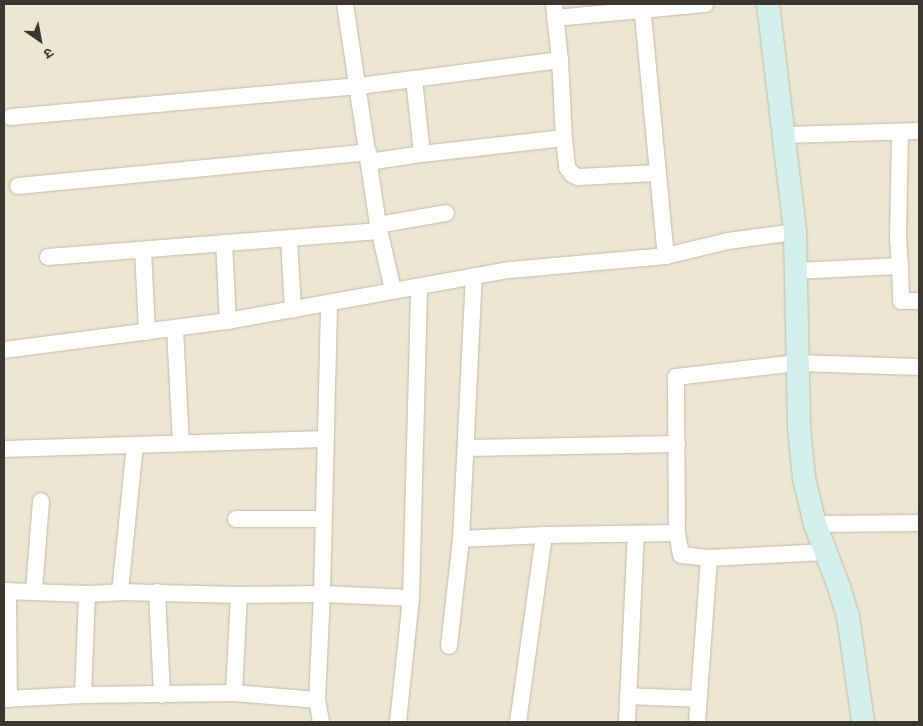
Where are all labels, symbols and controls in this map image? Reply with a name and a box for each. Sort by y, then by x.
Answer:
north arrow [15,15,65,65]
text: उ [40,44,57,62]

